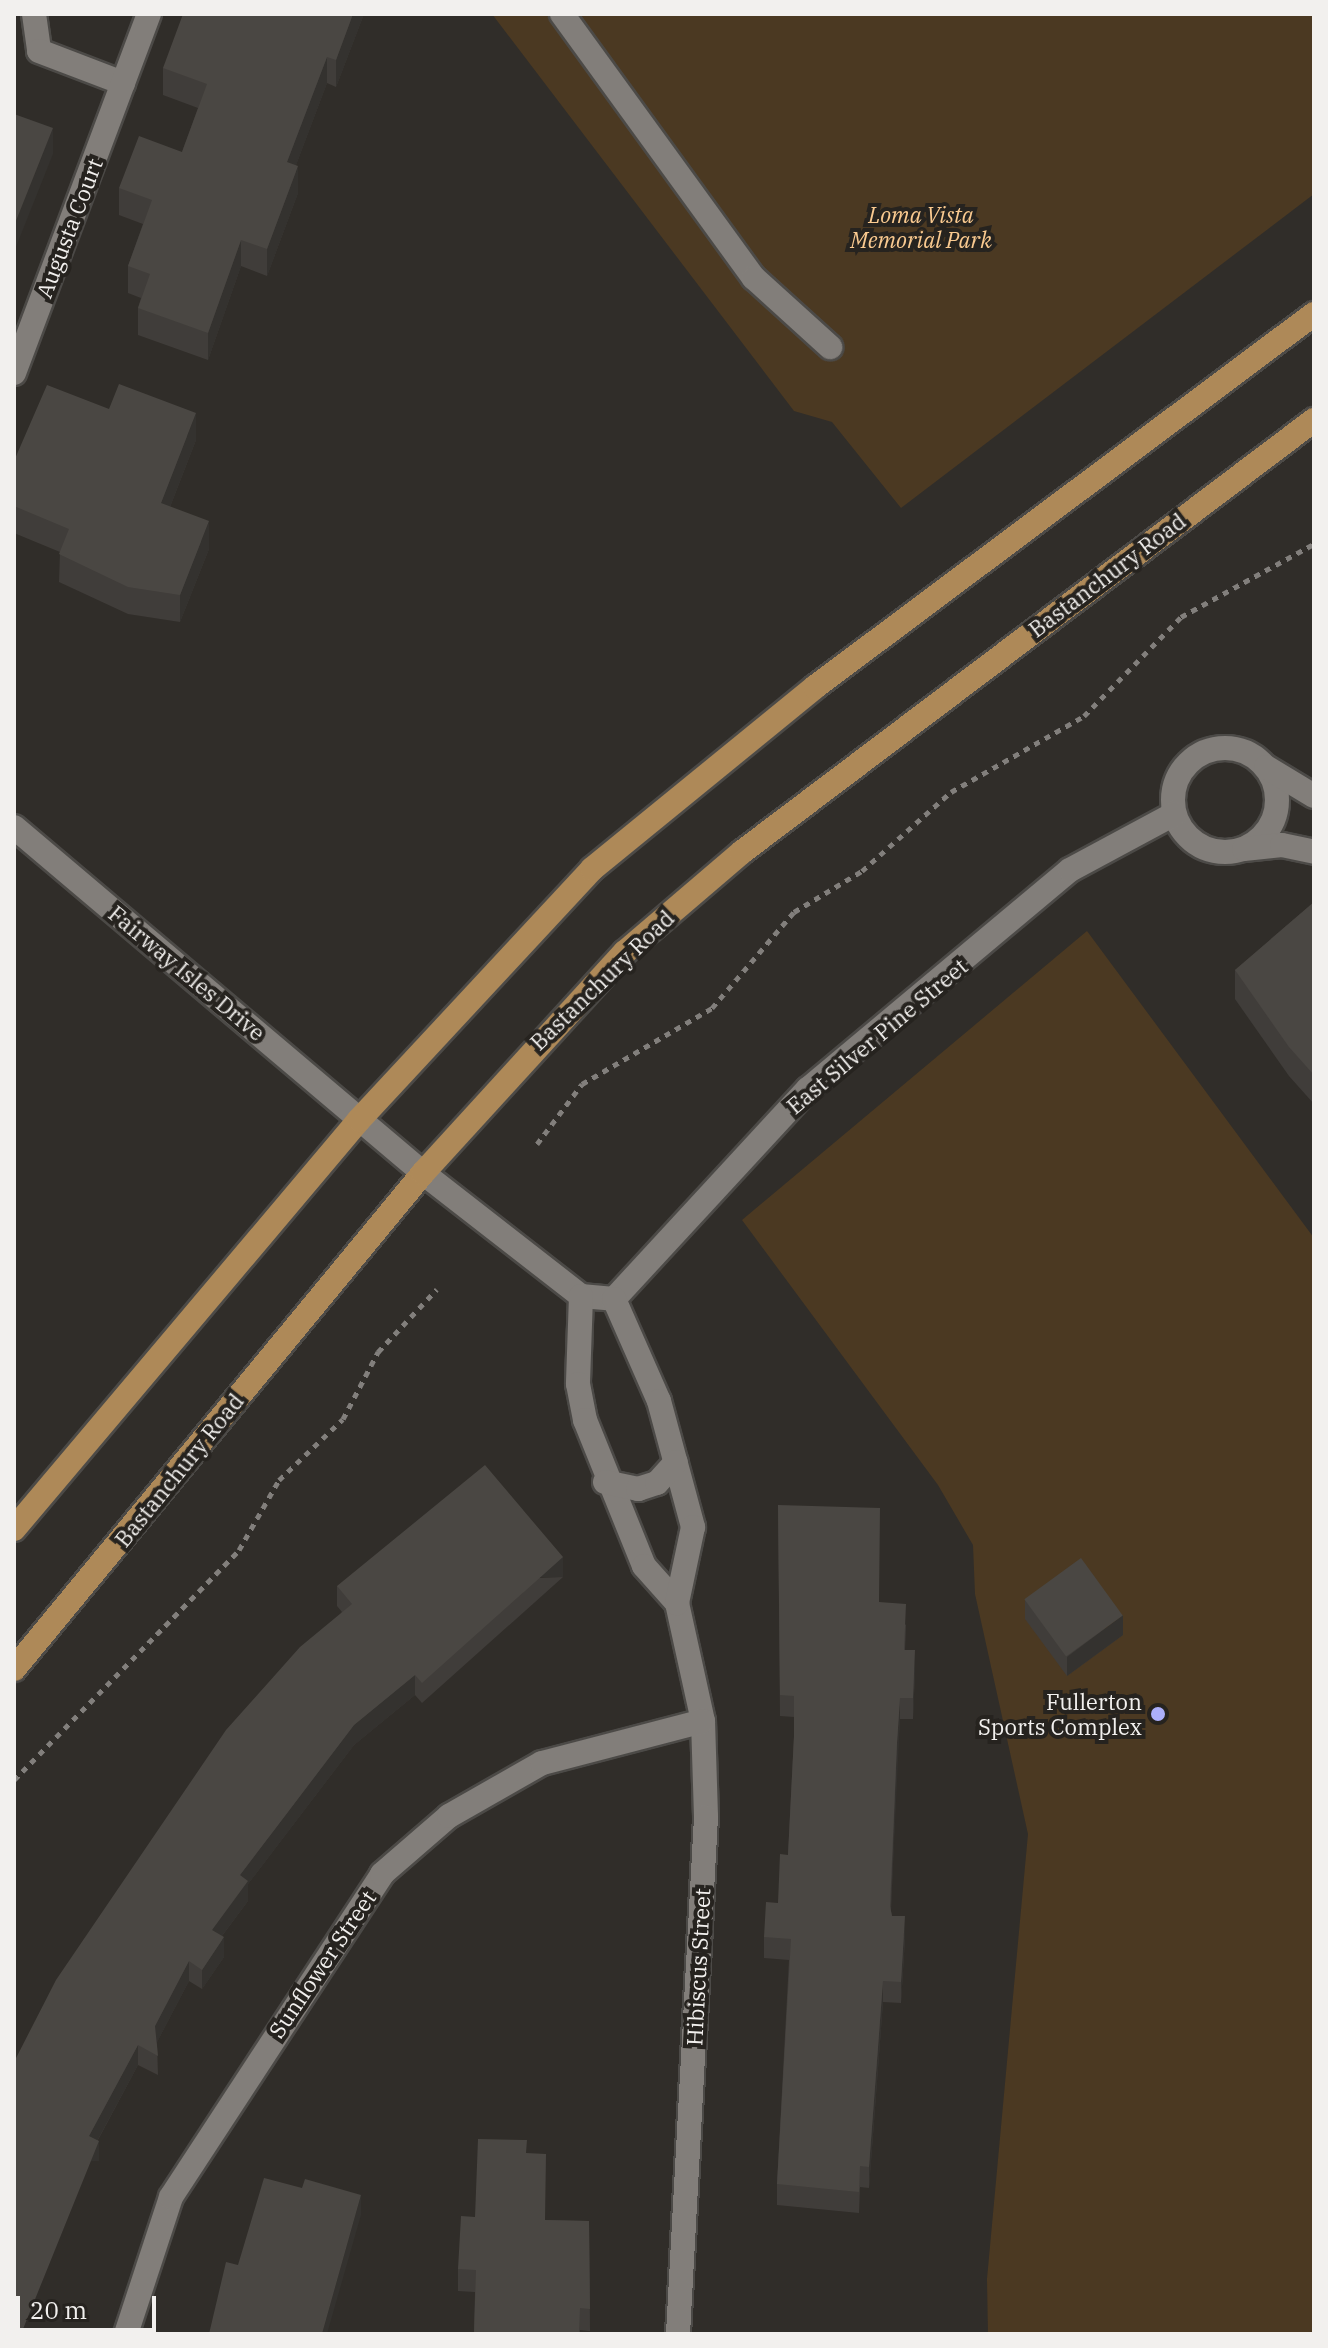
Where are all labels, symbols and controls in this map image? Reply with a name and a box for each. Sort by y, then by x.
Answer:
street label: Augusta Court [30,155,108,301]
park label: Loma Vista Memorial Park [850,201,992,252]
street label: Bastanchury Road [1023,507,1191,643]
street label: Fairway Isles Drive [103,900,271,1046]
street label: Bastanchury Road [525,905,679,1055]
street label: East Silver Pine Street [781,953,973,1119]
street label: Bastanchury Road [109,1388,249,1552]
place label: Fullerton Sports Complex [978,1688,1142,1740]
marker: Fullerton Sports Complex [1149,1705,1167,1723]
street label: Sunflower Street [263,1885,381,2043]
street label: Hibiscus Street [681,1888,715,2046]
scale bar [20,2280,160,2330]
text: 20 m [30,2294,87,2326]

